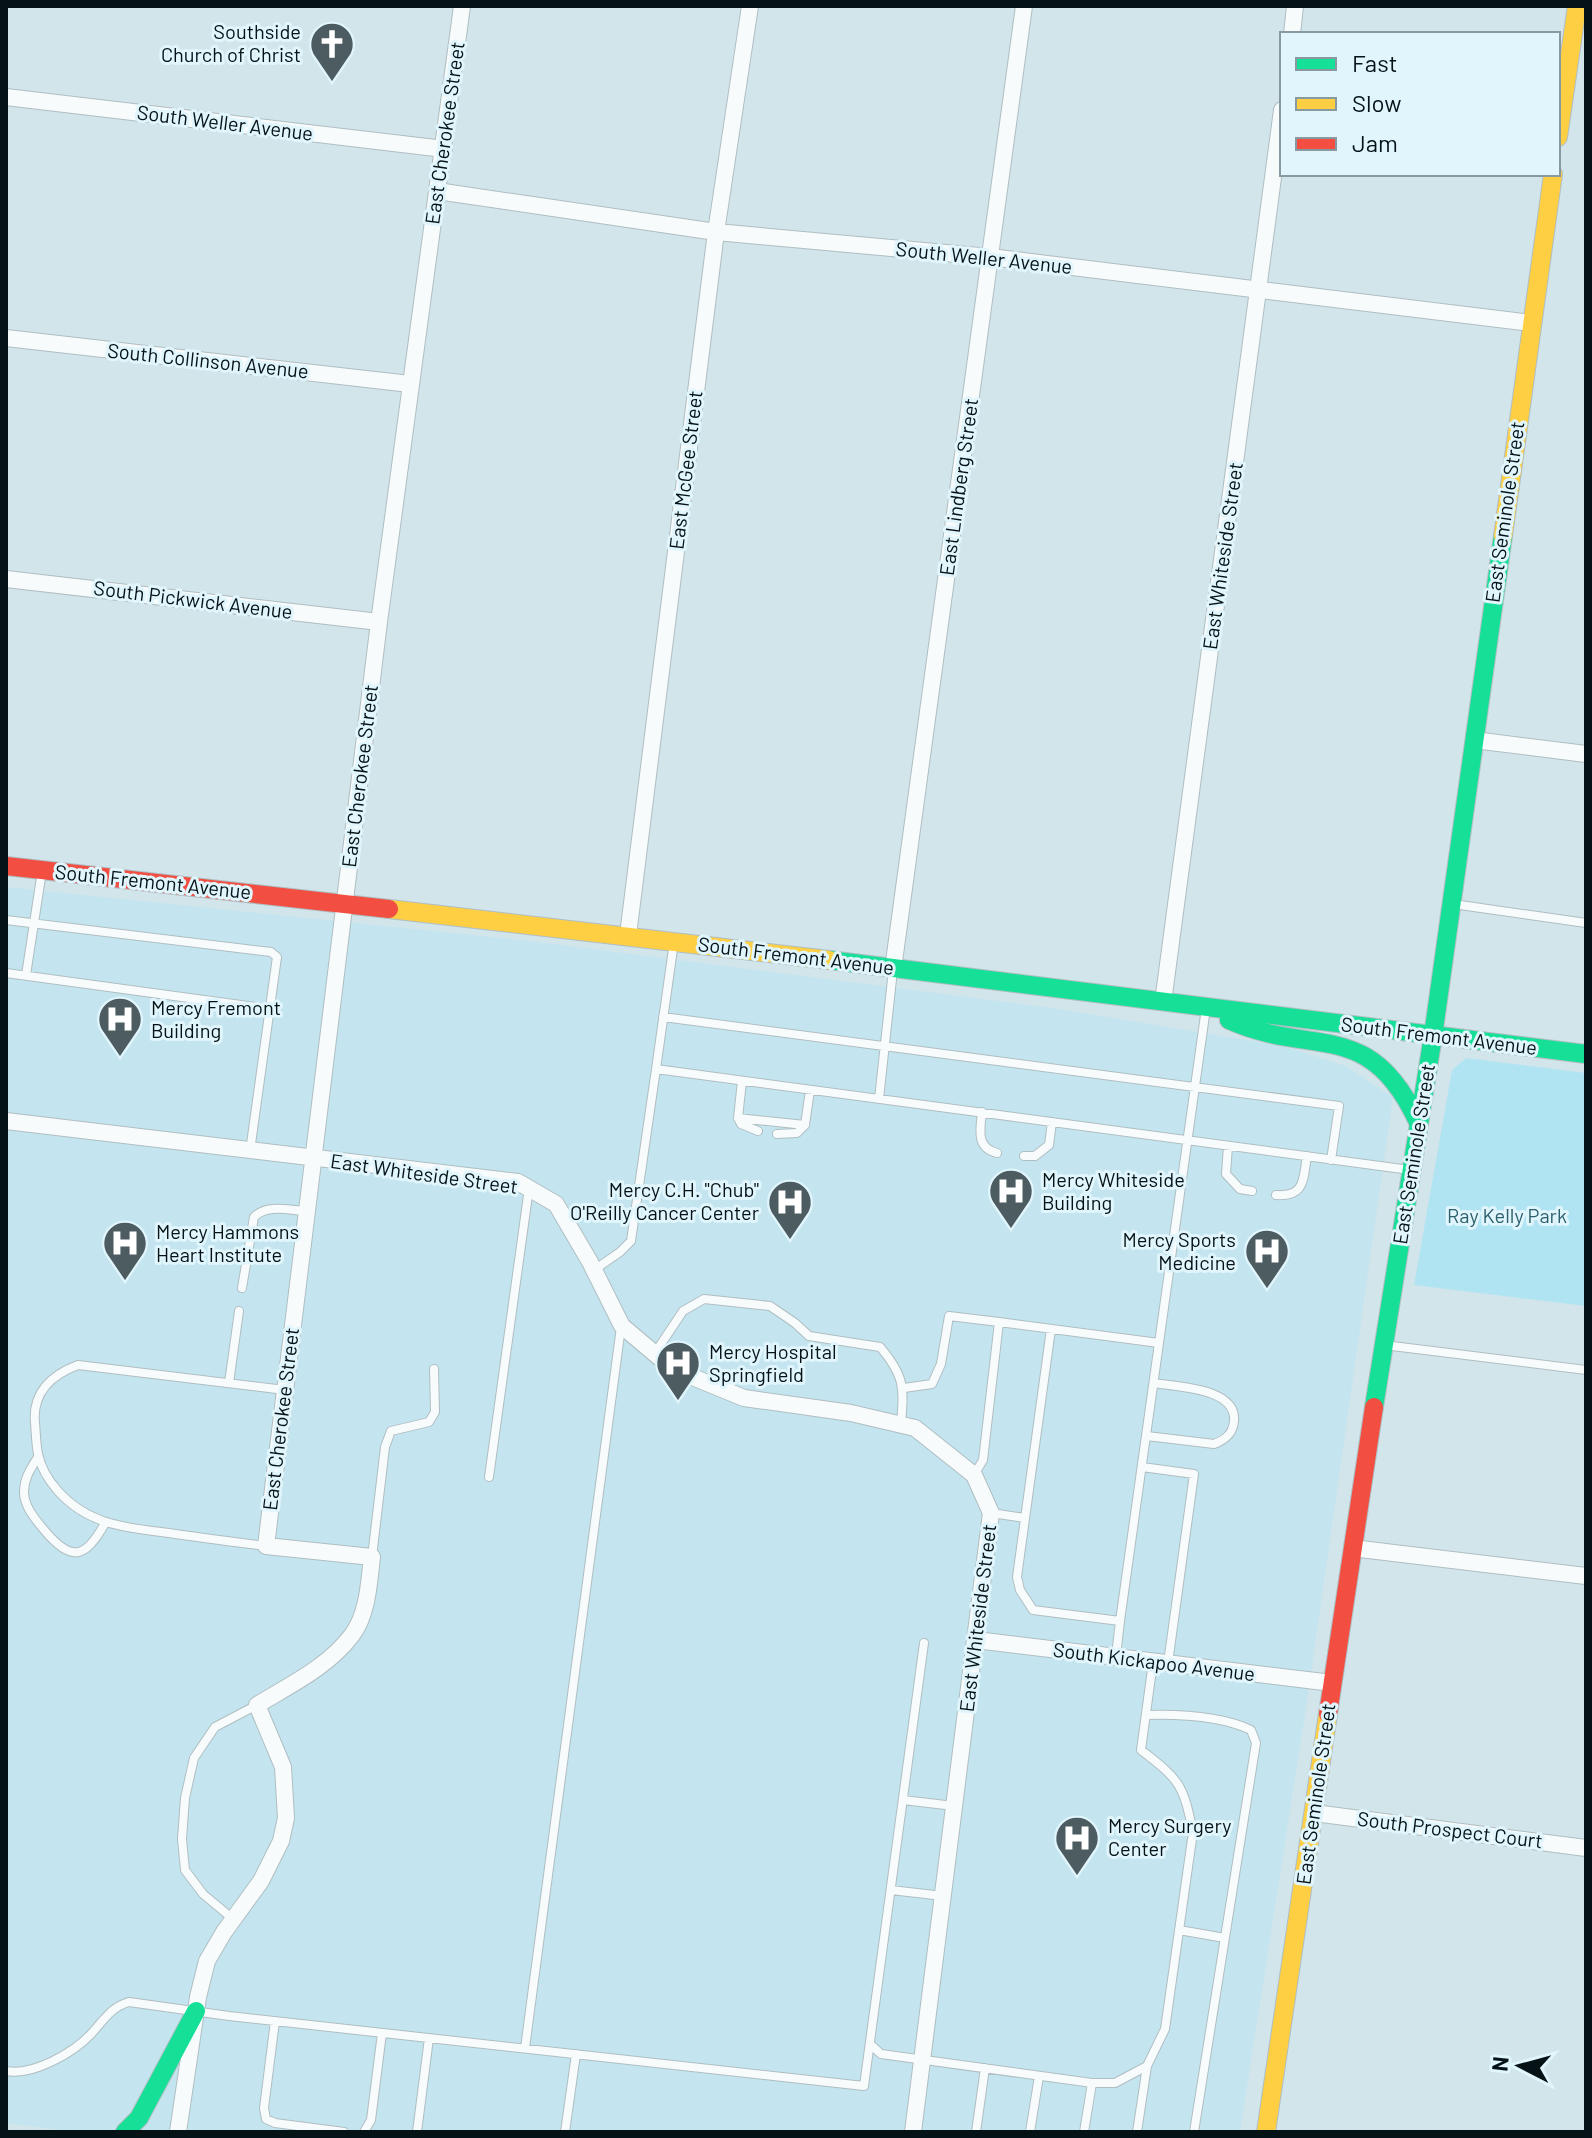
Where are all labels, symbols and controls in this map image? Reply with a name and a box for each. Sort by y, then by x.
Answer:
place label: Southside Church of Christ [161,19,301,66]
church icon: Southside Church of Christ [308,20,356,83]
legend [1280,32,1560,176]
street label: East Cherokee Street [419,40,469,226]
text: Fast [1352,48,1397,77]
text: Slow [1352,88,1401,117]
street label: South Weller Avenue [136,99,315,145]
text: Jam [1352,128,1398,157]
street label: South Weller Avenue [895,236,1074,278]
street label: South Collinson Avenue [106,337,310,383]
street label: East McGee Street [663,389,707,551]
street label: East Lindberg Street [934,397,982,577]
street label: East Seminole Street [1479,420,1529,604]
street label: East Whiteside Street [1197,461,1247,651]
street label: South Pickwick Avenue [92,575,294,623]
street label: East Cherokee Street [336,683,382,869]
street label: South Fremont Avenue [54,859,252,903]
street label: South Fremont Avenue [697,931,895,979]
hospital icon: Mercy Fremont Building [96,995,144,1058]
place label: Mercy Fremont Building [151,995,281,1042]
street label: South Fremont Avenue [1340,1011,1538,1059]
street label: East Seminole Street [1387,1062,1439,1246]
street label: East Whiteside Street [329,1148,519,1198]
hospital icon: Mercy Whiteside Building [987,1167,1035,1230]
place label: Mercy Whiteside Building [1042,1167,1185,1214]
place label: Mercy C.H. "Chub" O'Reilly Cancer Center [570,1177,759,1224]
hospital icon: Mercy C.H. "Chub" O'Reilly Cancer Center [766,1178,814,1241]
park label: Ray Kelly Park [1447,1203,1567,1227]
hospital icon: Mercy Hammons Heart Institute [101,1219,149,1282]
place label: Mercy Hammons Heart Institute [156,1219,299,1266]
place label: Mercy Sports Medicine [1122,1227,1236,1274]
hospital icon: Mercy Sports Medicine [1243,1227,1291,1290]
street label: East Cherokee Street [257,1326,303,1512]
hospital icon: Mercy Hospital Springfield [654,1339,702,1402]
place label: Mercy Hospital Springfield [709,1339,837,1386]
street label: East Whiteside Street [954,1523,1000,1713]
street label: South Kickapoo Avenue [1052,1637,1257,1685]
street label: East Seminole Street [1290,1702,1340,1886]
street label: South Prospect Court [1356,1806,1544,1852]
place label: Mercy Surgery Center [1108,1813,1232,1860]
hospital icon: Mercy Surgery Center [1053,1814,1101,1877]
north arrow [1480,2026,1560,2106]
text: N [1485,2055,1513,2072]

